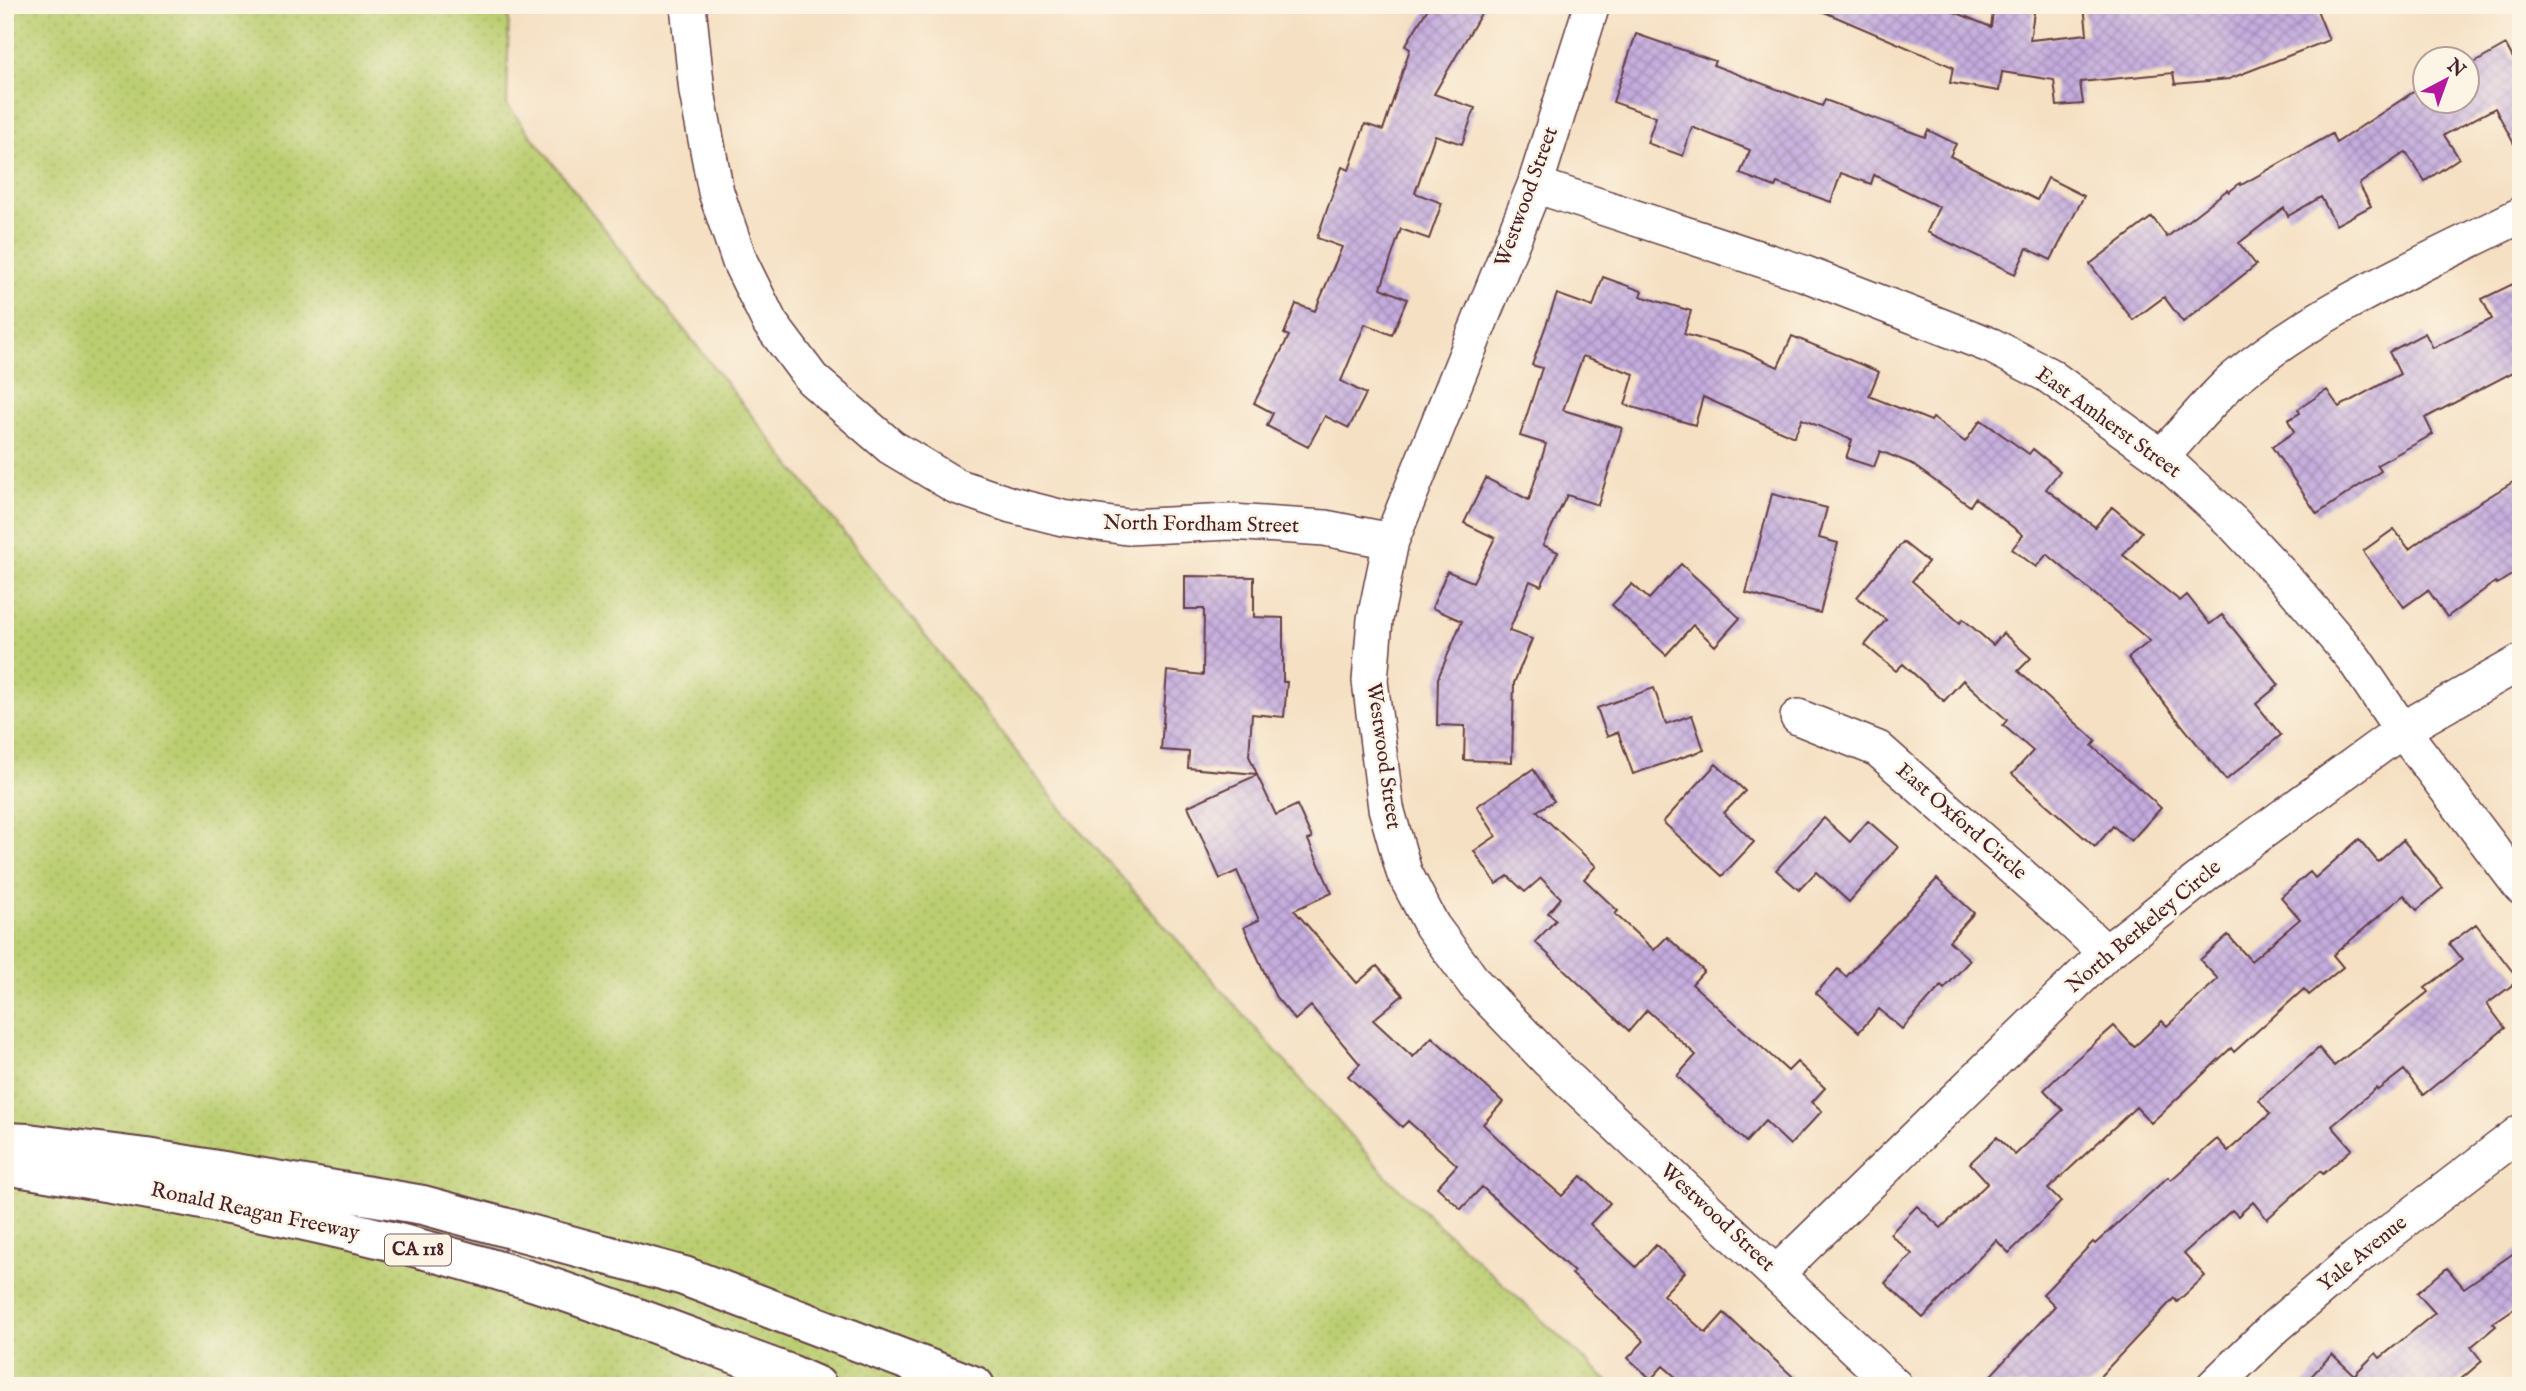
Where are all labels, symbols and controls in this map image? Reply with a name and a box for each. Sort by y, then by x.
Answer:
north arrow [2410,46,2480,116]
text: N [2441,54,2470,83]
street label: Westwood Street [1489,123,1565,271]
street label: East Amherst Street [2030,361,2186,485]
street label: North Fordham Street [1103,510,1299,540]
street label: Westwood Street [1359,681,1407,831]
street label: East Oxford Circle [1890,758,2032,887]
street label: North Berkeley Circle [2061,854,2227,1000]
street label: Westwood Street [1654,1158,1780,1278]
street label: Ronald Reagan Freeway [148,1177,362,1247]
street label: Yale Avenue [2313,1210,2413,1298]
road number: CA 118 [385,1234,451,1266]

